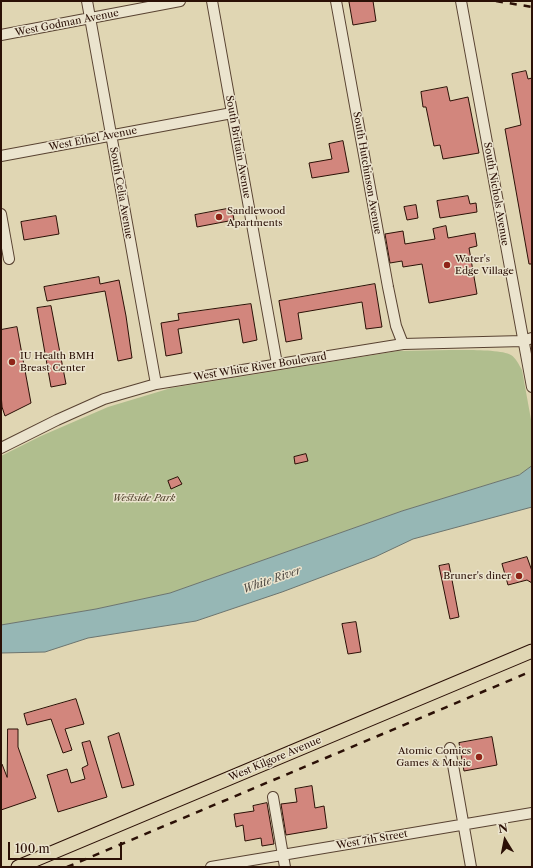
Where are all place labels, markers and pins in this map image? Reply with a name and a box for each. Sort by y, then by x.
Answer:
place label: Sandlewood Apartments [227,205,285,228]
marker: Sandlewood Apartments [214,212,224,222]
place label: Water's Edge Village [455,253,514,276]
marker: Water's Edge Village [442,260,452,270]
place label: IU Health BMH Breast Center [20,350,94,374]
marker: IU Health BMH Breast Center [7,357,17,367]
place label: Bruner's diner [443,570,511,582]
marker: Bruner's diner [514,571,524,581]
place label: Atomic Comics Games & Music [396,745,471,768]
marker: Atomic Comics Games & Music [474,752,484,762]

